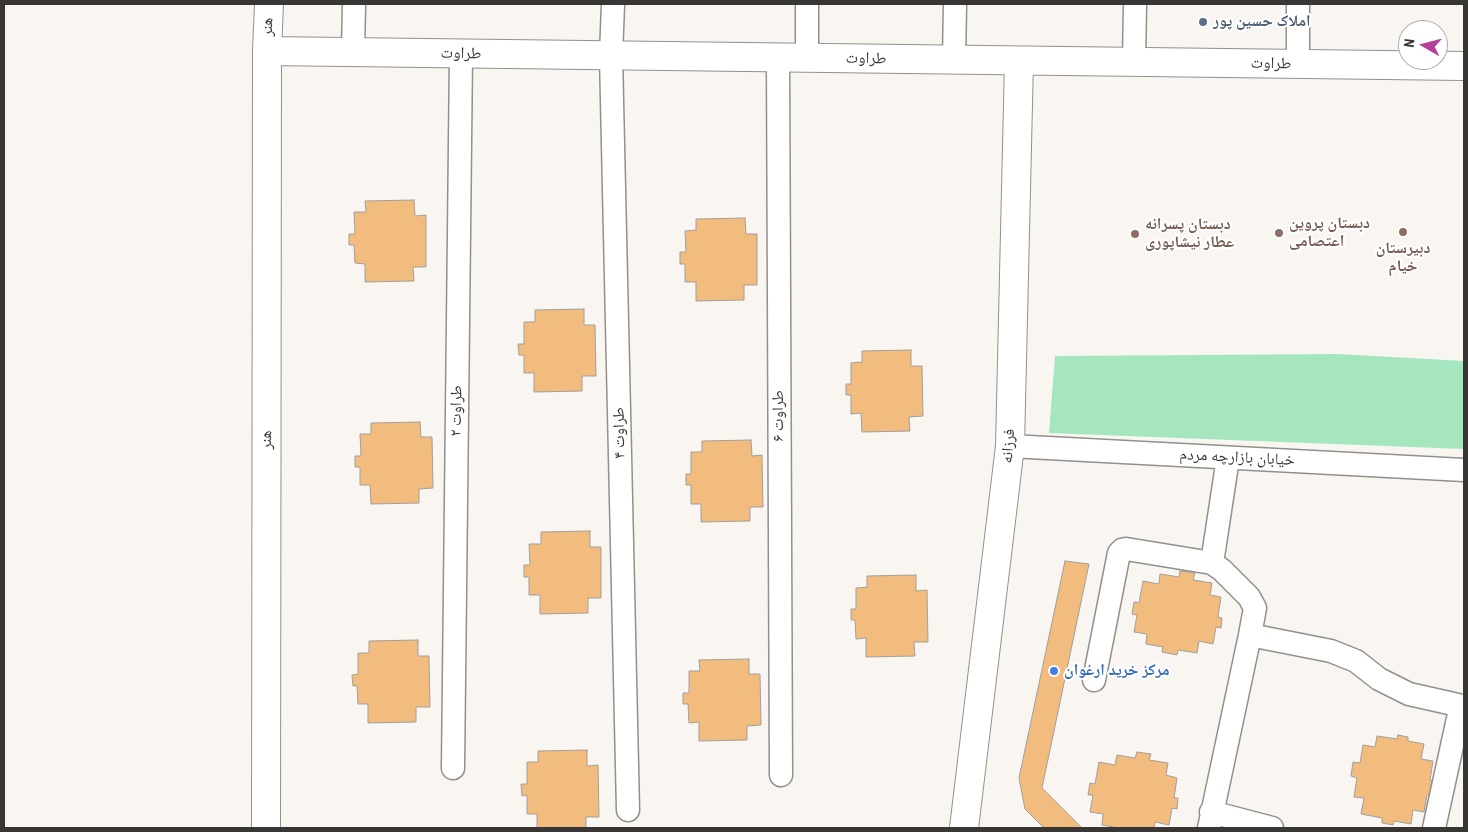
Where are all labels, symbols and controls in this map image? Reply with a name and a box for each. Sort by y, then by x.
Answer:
place label: املاک حسین پور [1213,12,1311,32]
marker: املاک حسین پور [1197,16,1209,28]
street label: هنر [258,17,278,37]
north arrow [1398,20,1448,70]
text: N [1401,38,1418,48]
street label: طراوت [440,44,482,64]
street label: طراوت [845,49,887,69]
street label: طراوت [1250,54,1292,74]
place label: دبستان پروین اعتصامی [1289,214,1370,252]
place label: دبستان پسرانه عطار نیشاپوری [1145,215,1234,253]
marker: دبیرستان خیام [1397,226,1409,238]
marker: دبستان پروین اعتصامی [1273,227,1285,239]
marker: دبستان پسرانه عطار نیشاپوری [1129,228,1141,240]
place label: دبیرستان خیام [1376,239,1430,277]
street label: طراوت ۲ [447,385,467,437]
street label: طراوت ۶ [769,390,789,442]
street label: طراوت ۴ [610,407,630,459]
street label: فرزانه [998,428,1020,464]
street label: هنر [257,430,277,450]
street label: خیابان بازارچه مردم [1179,445,1295,471]
place label: مرکز خرید ارغوان [1064,661,1169,681]
marker: مرکز خرید ارغوان [1048,665,1060,677]

